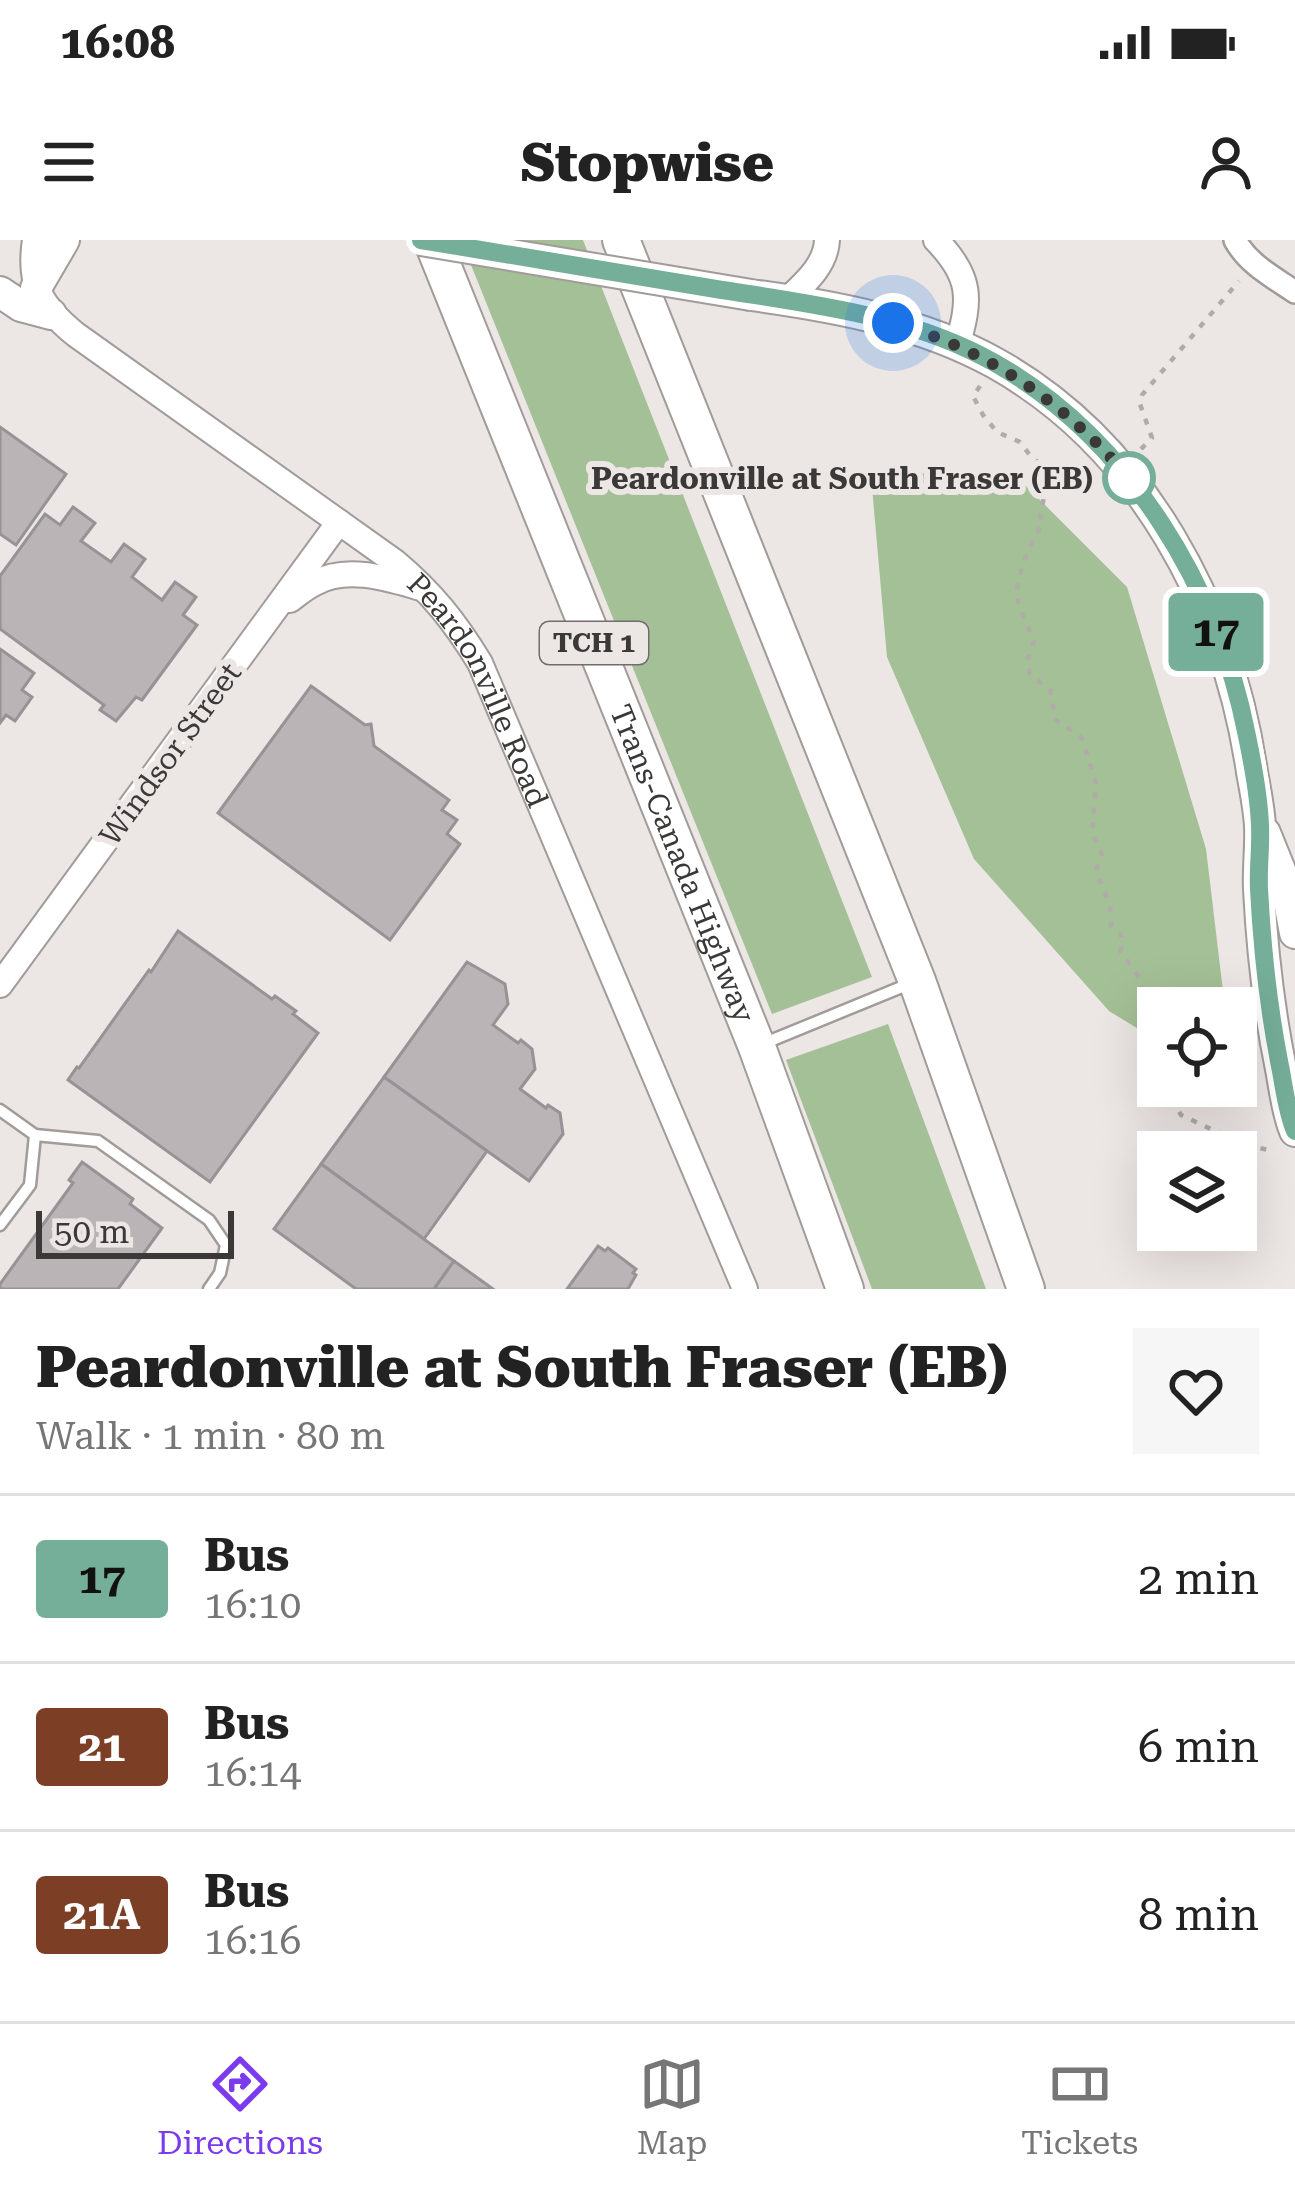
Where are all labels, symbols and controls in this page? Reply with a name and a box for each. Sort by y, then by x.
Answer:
text: 16:08 [60,16,175,69]
icon: menu [36,129,102,195]
icon: person [1193,129,1259,195]
text: Stopwise [521,131,774,194]
your location [863,293,923,353]
marker: Peardonville at South Fraser (EB) [1104,453,1154,503]
place label: Peardonville at South Fraser (EB) [591,461,1093,496]
street label: Peardonville Road [401,565,556,812]
line badge: 17 [1162,593,1270,671]
text: 17 [1192,607,1240,656]
road number: TCH 1 [540,622,648,664]
street label: Windsor Street [92,656,248,852]
street label: Trans-Canada Highway [603,699,763,1028]
map controls [1137,987,1257,1251]
button: locate [1137,987,1257,1107]
button: layers [1137,1131,1257,1251]
scale bar [36,1205,234,1258]
text: 50 m [54,1212,129,1251]
button: heart [1133,1328,1259,1454]
text: Peardonville at South Fraser (EB) [36,1334,1008,1401]
text: Walk · 1 min · 80 m [36,1413,385,1459]
text: Bus [204,1529,289,1582]
text: 2 min [1138,1552,1259,1605]
text: 17 [78,1554,126,1603]
text: 16:10 [204,1582,301,1628]
text: Bus [204,1697,289,1750]
text: 6 min [1138,1720,1259,1773]
text: 21 [78,1722,126,1771]
text: 16:14 [204,1750,301,1796]
text: Bus [204,1865,289,1918]
text: 8 min [1138,1888,1259,1941]
text: 21A [63,1890,141,1939]
text: 16:16 [204,1918,301,1964]
tab: Directions [157,2051,323,2162]
tab: Map [637,2051,707,2162]
tab: Tickets [1021,2051,1138,2162]

